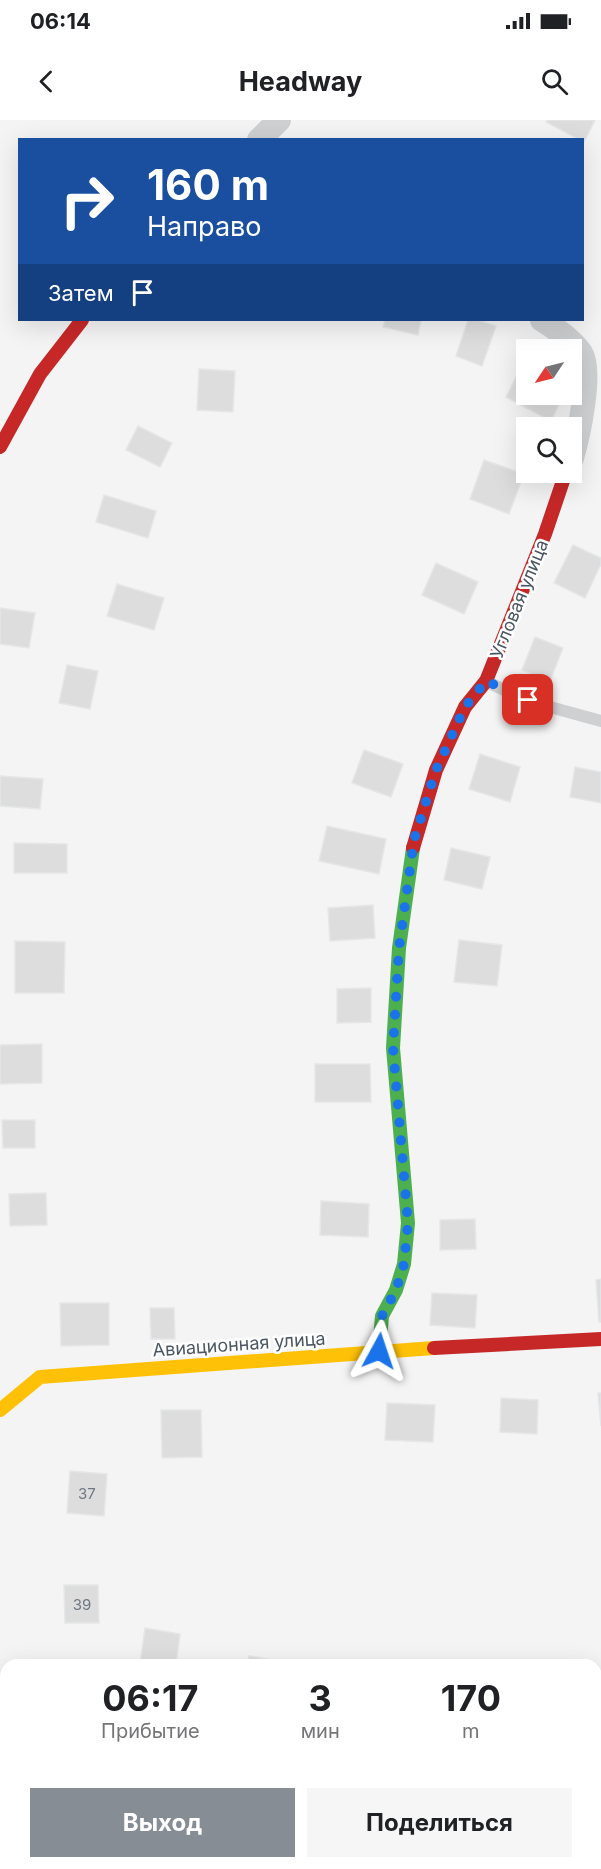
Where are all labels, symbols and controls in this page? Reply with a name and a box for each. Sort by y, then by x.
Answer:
text: 06:14 [30,8,91,34]
icon: back [30,65,63,98]
text: Headway [239,65,362,98]
icon: search [538,65,571,98]
text: 160 m [147,159,269,210]
icon: right [48,162,126,240]
text: Направо [147,210,262,243]
icon: arrive [126,276,159,309]
text: Затем [48,280,114,306]
north arrow [516,339,582,405]
map controls [516,339,582,483]
button: search [516,417,582,483]
street label: Угловая улица [486,537,552,661]
pin [502,674,553,725]
icon: arrive [511,683,544,716]
position arrow [347,1319,411,1383]
street label: Авиационная улица [152,1327,326,1361]
house number: 37 [78,1484,96,1503]
house number: 39 [73,1595,91,1614]
text: 06:17 [102,1676,198,1720]
text: 3 [309,1676,332,1720]
text: 170 [441,1676,501,1720]
text: Прибытие [101,1719,200,1743]
text: мин [301,1719,340,1743]
text: m [462,1719,480,1743]
button: Выход [30,1788,295,1857]
button: Поделиться [307,1788,572,1857]

